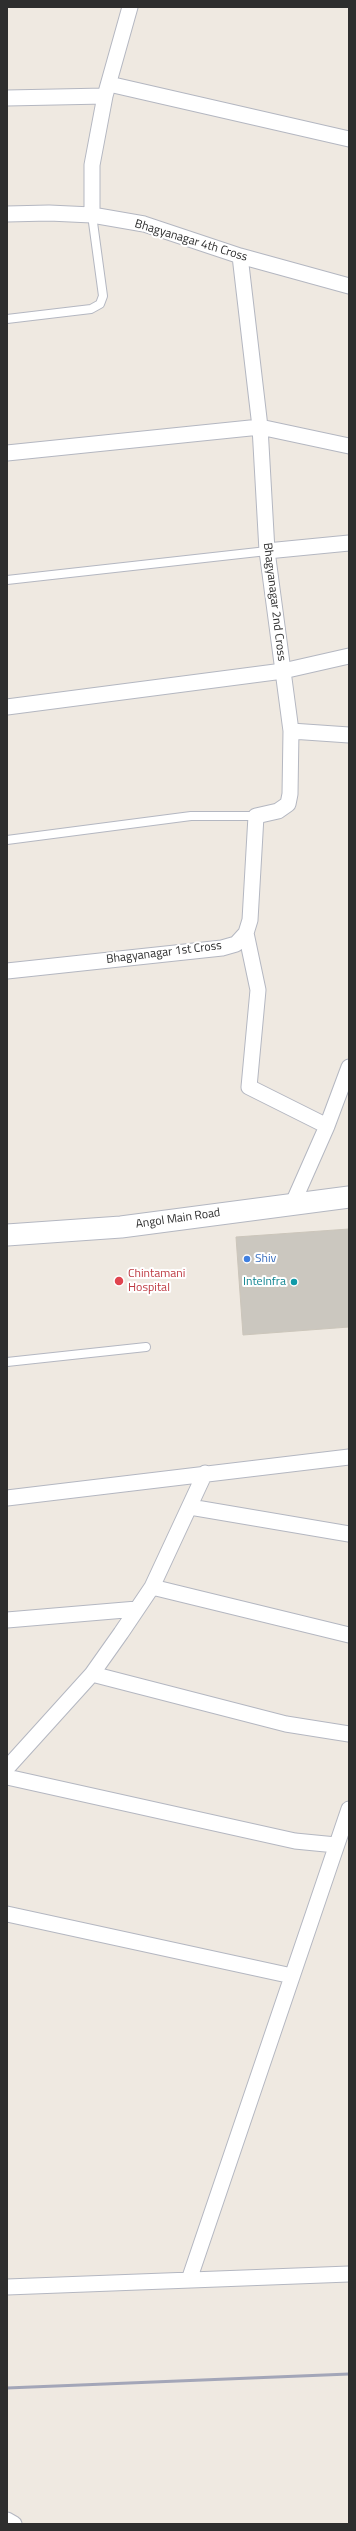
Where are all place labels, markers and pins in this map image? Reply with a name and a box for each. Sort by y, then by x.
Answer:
place label: Shiv [255,1252,276,1266]
marker: Shiv [242,1254,252,1264]
place label: Chintamani Hospital [128,1267,185,1295]
marker: Chintamani Hospital [113,1275,125,1287]
place label: Intelnfra [243,1275,286,1289]
marker: Intelnfra [289,1277,299,1287]

